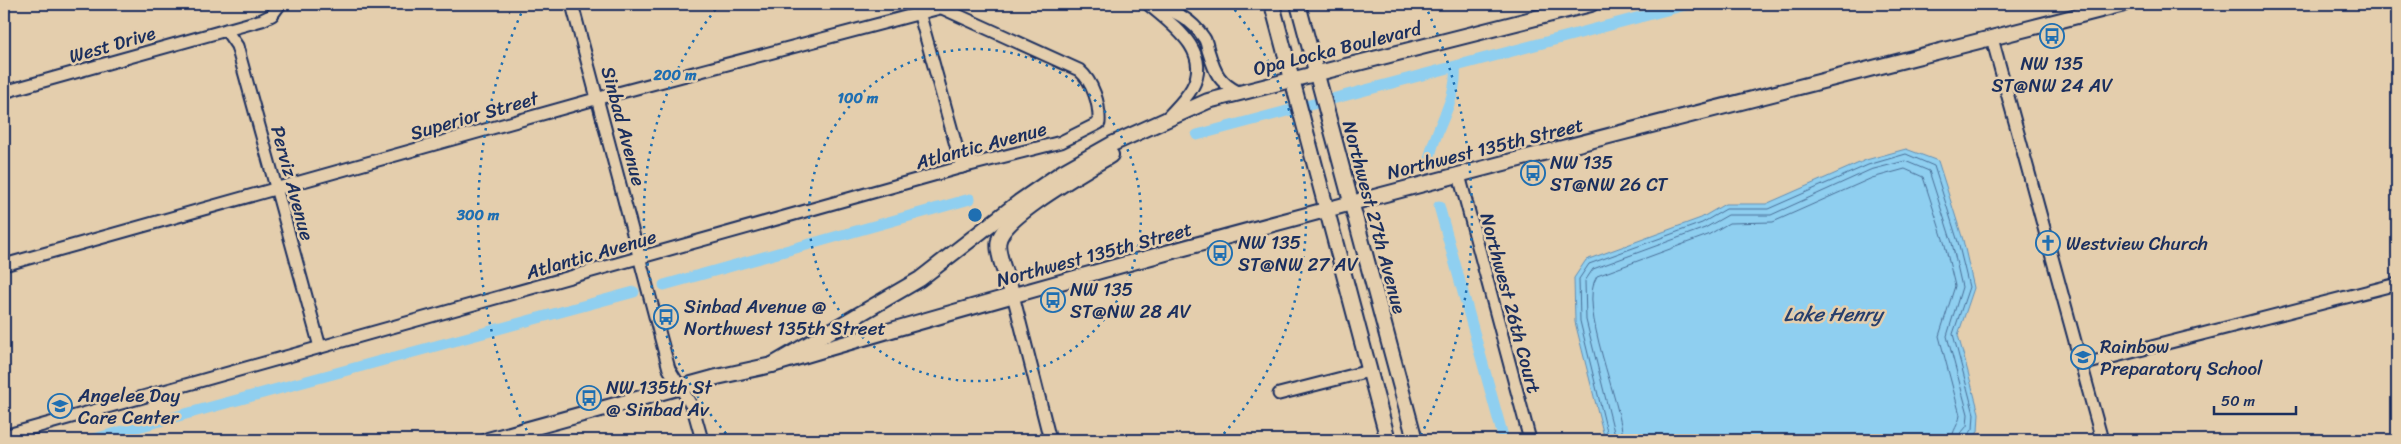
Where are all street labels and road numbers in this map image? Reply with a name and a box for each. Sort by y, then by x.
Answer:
street label: Opa Locka Boulevard [1250,11,1427,85]
street label: West Drive [65,16,159,73]
street label: Sinbad Avenue [592,63,655,190]
street label: Superior Street [406,81,543,150]
street label: Northwest 135th Street [1383,108,1587,189]
street label: Atlantic Avenue [911,112,1051,179]
street label: Northwest 27th Avenue [1333,117,1416,317]
street label: Perviz Avenue [261,122,324,245]
street label: Northwest 26th Court [1471,209,1551,397]
street label: Northwest 135th Street [992,212,1196,297]
street label: Atlantic Avenue [521,220,661,289]

